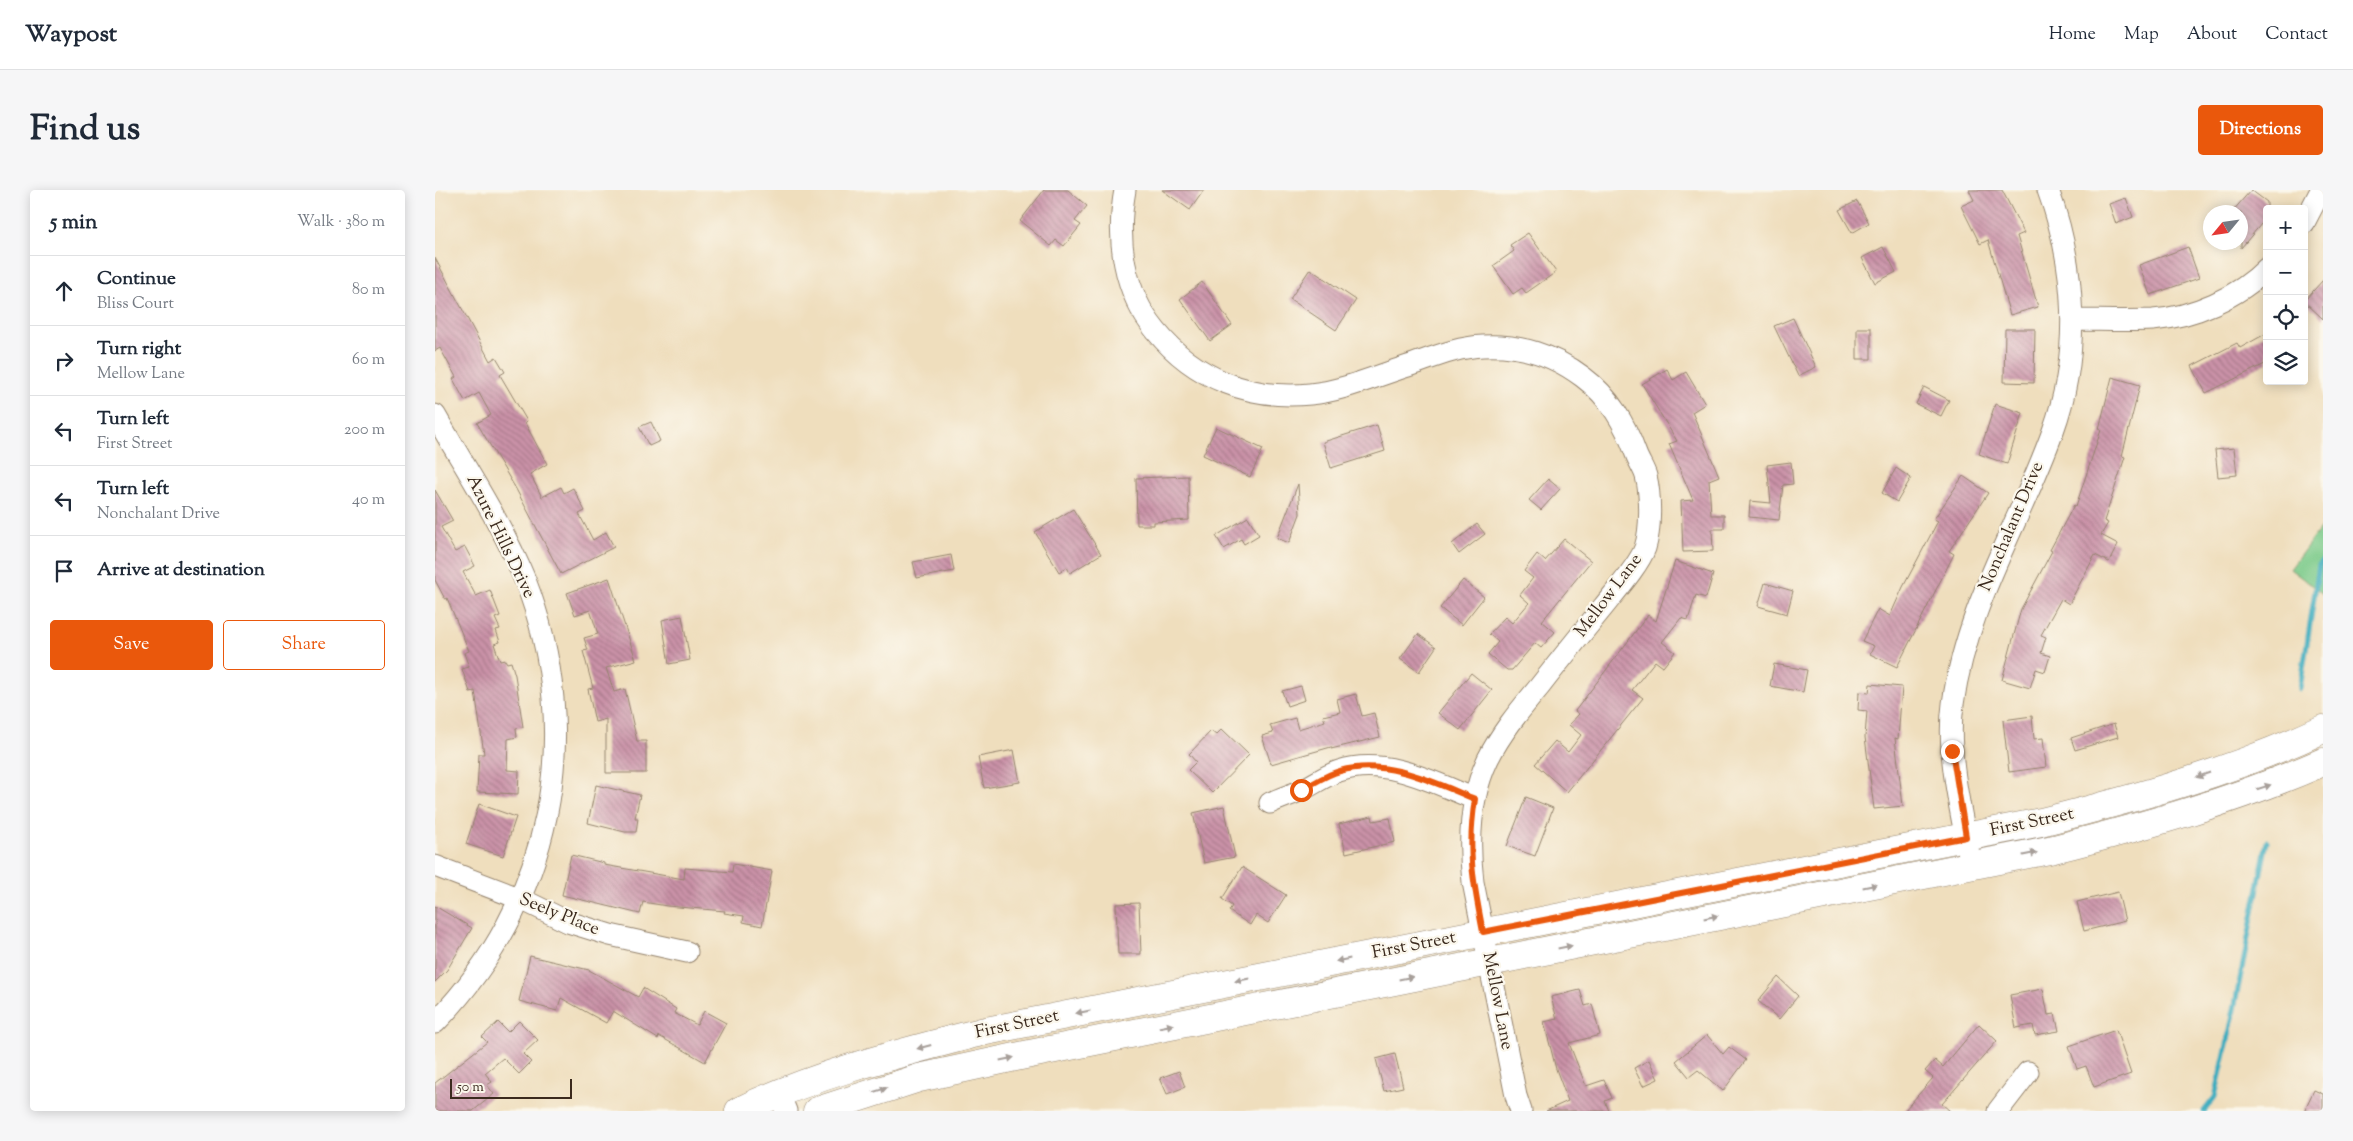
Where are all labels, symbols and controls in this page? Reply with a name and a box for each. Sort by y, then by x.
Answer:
text: Waypost [25,18,117,52]
text: Home [2049,22,2096,48]
text: Map [2124,22,2159,48]
text: About [2187,22,2237,48]
text: Contact [2265,22,2328,48]
text: Find us [30,105,140,156]
button: Directions [2198,105,2323,155]
north arrow [2203,205,2248,250]
map controls [2263,205,2308,385]
button: + [2263,205,2308,250]
text: 5 min [50,208,97,238]
text: Walk · 380 m [297,211,385,234]
button: − [2263,250,2308,295]
text: Continue [97,266,176,293]
icon: ahead [50,277,78,305]
text: 80 m [352,279,385,302]
text: Bliss Court [97,293,174,316]
button: locate [2263,295,2308,340]
text: Turn right [97,336,181,363]
button: layers [2263,340,2308,385]
icon: right [50,347,78,375]
text: 60 m [352,349,385,372]
text: Mellow Lane [97,363,185,386]
text: Turn left [97,406,169,433]
icon: left [50,417,78,445]
text: 200 m [344,419,385,442]
text: First Street [97,433,173,456]
street label: Nonchalant Drive [1973,458,2051,596]
street label: Azure Hills Drive [459,471,541,603]
text: Turn left [97,476,169,503]
icon: left [50,487,78,515]
text: 40 m [352,489,385,512]
text: Nonchalant Drive [97,503,220,526]
street label: Mellow Lane [1569,549,1649,643]
icon: arrive [50,557,78,585]
text: Arrive at destination [97,557,265,584]
button: Save [50,620,213,670]
button: Share [223,620,385,670]
route end [1941,740,1964,763]
one-way arrow [2195,771,2210,779]
route start [1290,779,1313,802]
one-way arrow [2257,782,2272,790]
street label: First Street [1988,801,2076,845]
one-way arrow [2022,850,2037,858]
one-way arrow [1863,881,1879,889]
street label: Seely Place [515,887,603,943]
one-way arrow [1703,913,1719,921]
street label: First Street [1370,925,1458,967]
one-way arrow [1558,942,1574,950]
street label: Mellow Lane [1475,950,1519,1052]
one-way arrow [1336,956,1351,964]
one-way arrow [1398,974,1414,982]
one-way arrow [1234,976,1250,984]
street label: First Street [973,1003,1061,1047]
one-way arrow [1074,1008,1090,1016]
one-way arrow [1158,1022,1173,1030]
one-way arrow [917,1043,932,1051]
one-way arrow [999,1055,1014,1063]
scale bar [450,1076,573,1099]
text: 50 m [457,1078,484,1098]
one-way arrow [873,1086,888,1094]

